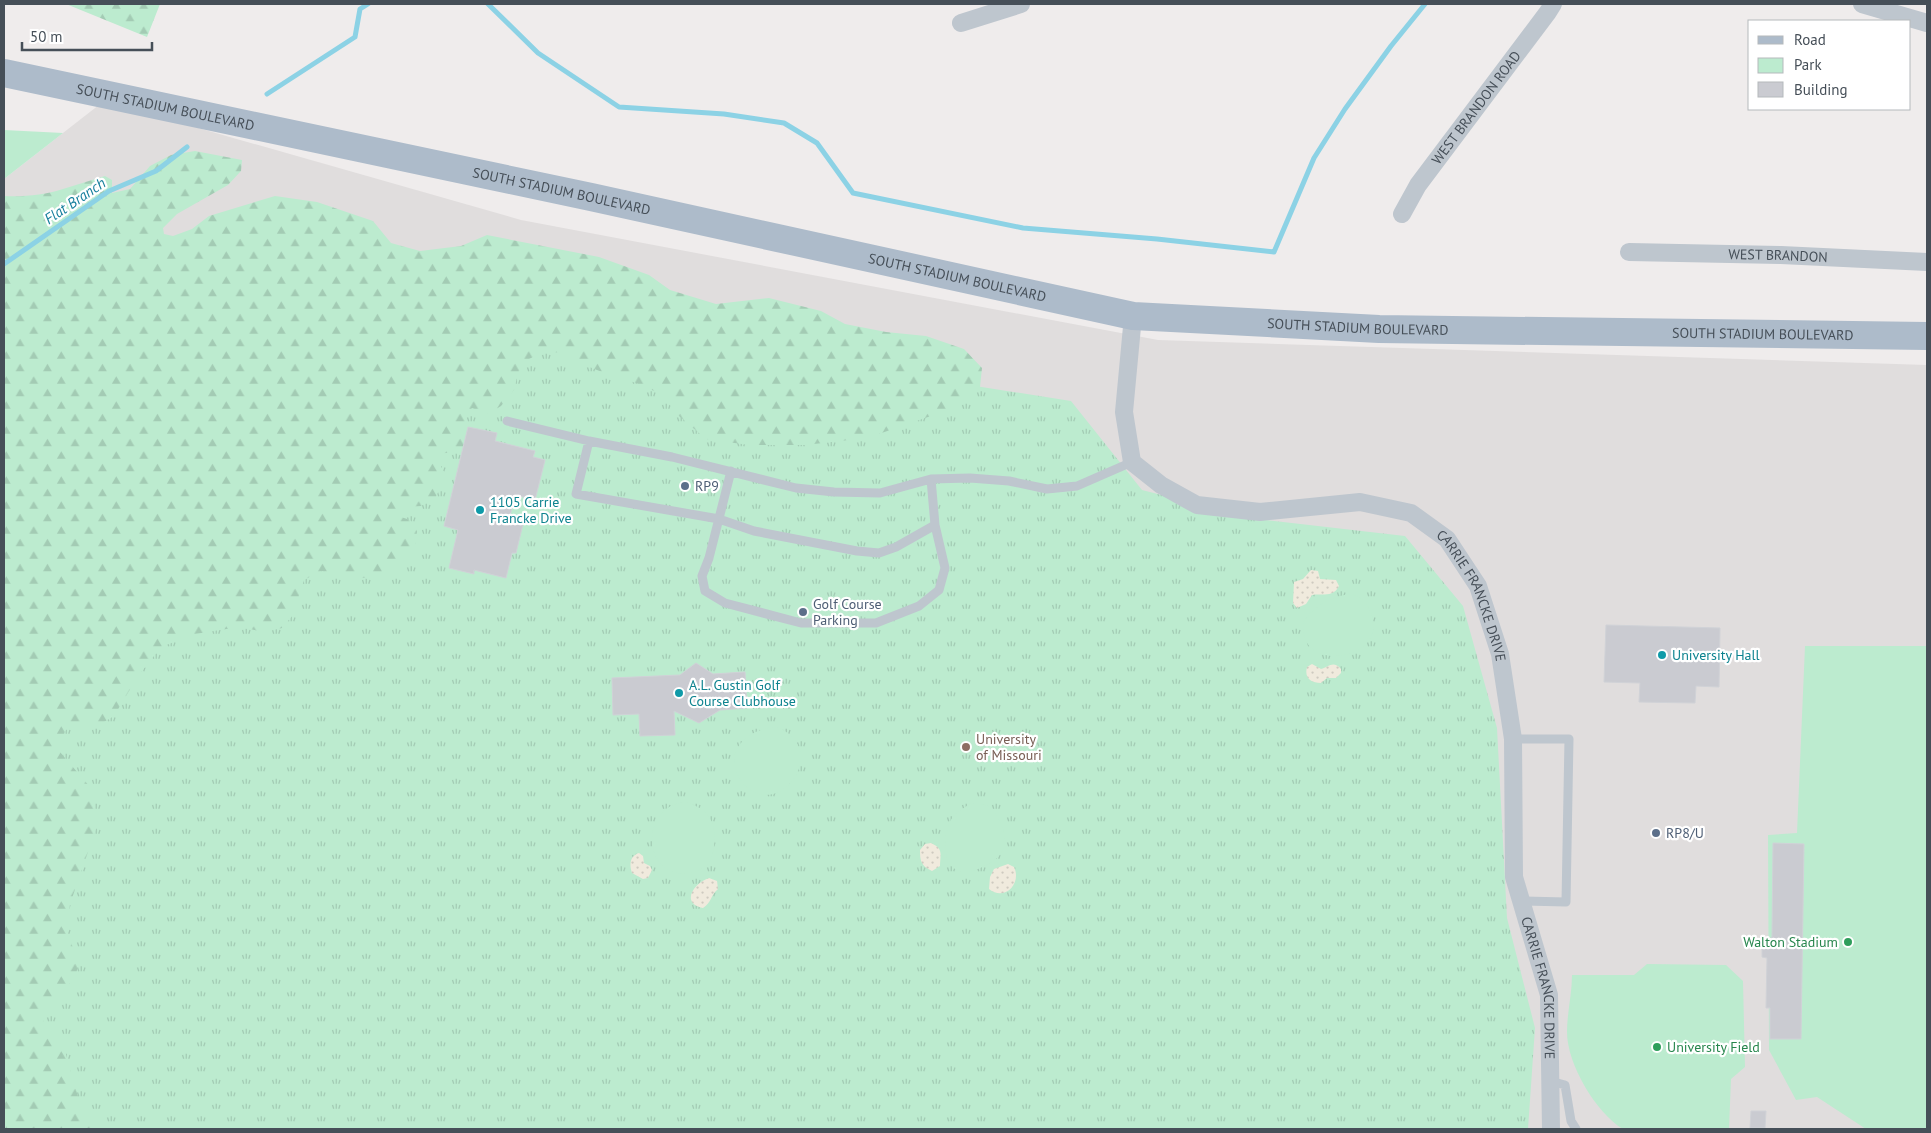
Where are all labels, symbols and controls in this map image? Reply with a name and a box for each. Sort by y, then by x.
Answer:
scale bar [22,20,152,52]
legend [1748,20,1911,110]
text: 50 m [30,27,63,46]
text: Road [1794,30,1826,49]
street label: WEST BRANDON ROAD [1428,47,1525,168]
text: Park [1794,55,1822,74]
street label: SOUTH STADIUM BOULEVARD [75,80,256,135]
text: Building [1794,80,1848,99]
street label: SOUTH STADIUM BOULEVARD [471,163,652,219]
water label: Flat Branch [40,173,109,228]
street label: WEST BRANDON [1728,245,1828,266]
street label: SOUTH STADIUM BOULEVARD [867,249,1048,306]
street label: SOUTH STADIUM BOULEVARD [1267,314,1449,339]
street label: SOUTH STADIUM BOULEVARD [1672,324,1854,344]
place label: RP9 [695,477,719,495]
marker: RP9 [679,480,691,492]
place label: 1105 Carrie Francke Drive [490,493,572,527]
marker: 1105 Carrie Francke Drive [474,504,486,516]
street label: CARRIE FRANCKE DRIVE [1433,526,1510,663]
place label: Golf Course Parking [813,595,882,629]
marker: Golf Course Parking [797,606,809,618]
place label: University Hall [1672,646,1760,664]
marker: University Hall [1656,649,1668,661]
place label: A.L. Gustin Golf Course Clubhouse [689,676,796,710]
marker: A.L. Gustin Golf Course Clubhouse [673,687,685,699]
place label: University of Missouri [976,730,1042,764]
marker: University of Missouri [960,741,972,753]
place label: RP8/U [1666,824,1704,842]
marker: RP8/U [1650,827,1662,839]
street label: CARRIE FRANCKE DRIVE [1517,914,1559,1059]
place label: Walton Stadium [1743,933,1838,951]
marker: Walton Stadium [1842,936,1854,948]
place label: University Field [1667,1038,1760,1056]
marker: University Field [1651,1041,1663,1053]

